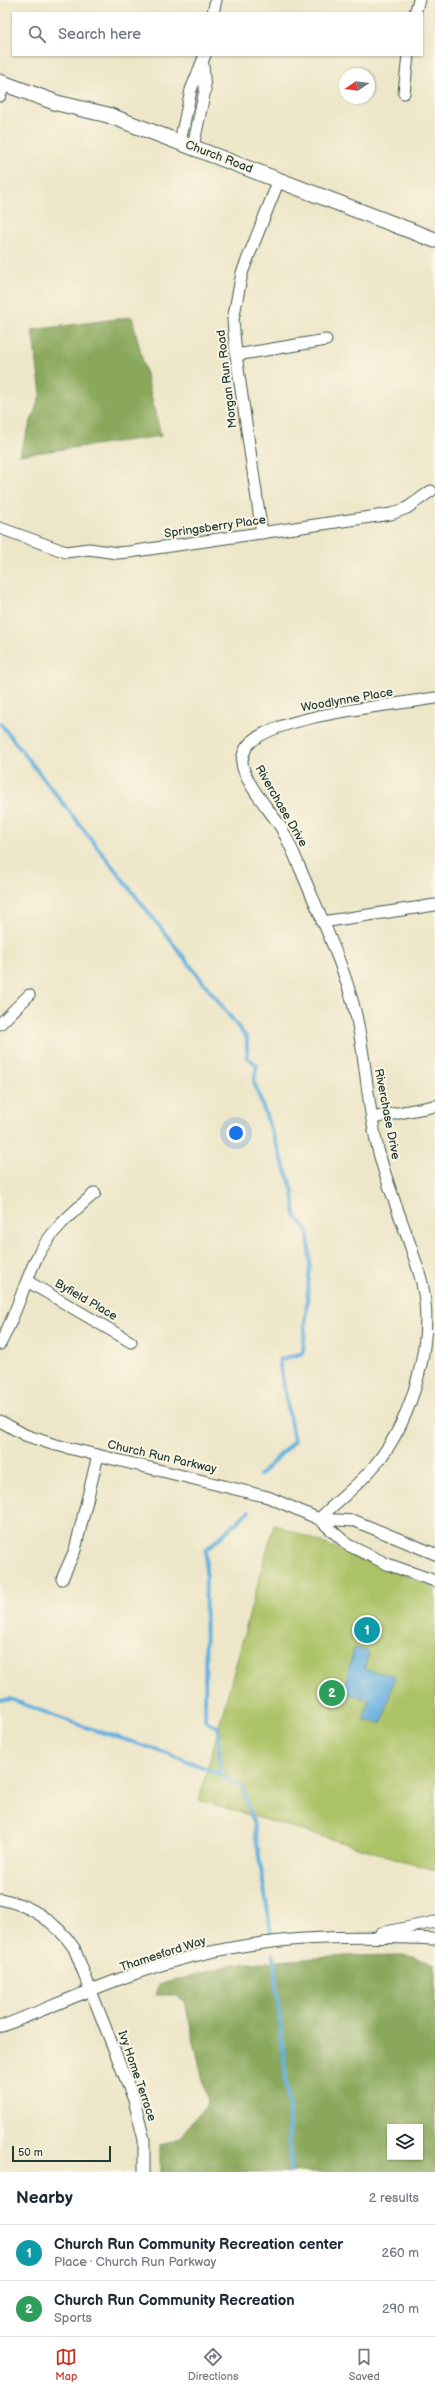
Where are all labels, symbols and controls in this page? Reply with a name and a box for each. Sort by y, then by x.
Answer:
search box [12,12,423,56]
icon: search [26,23,48,45]
text: Search here [58,25,141,44]
north arrow [339,68,375,104]
street label: Church Road [183,137,255,177]
street label: Morgan Run Road [213,329,240,429]
street label: Springsberry Place [163,512,267,542]
street label: Woodlynne Place [300,685,394,715]
street label: Riverchase Drive [251,762,311,850]
street label: Riverchase Drive [371,1067,403,1161]
your location [226,1123,246,1143]
street label: Byfield Place [52,1276,120,1324]
street label: Church Run Parkway [106,1437,219,1477]
pin: 1 [354,1615,380,1645]
pin: 2 [319,1678,345,1708]
street label: Thamesford Way [118,1933,208,1975]
street label: Ivy Home Terrace [114,2029,160,2123]
map controls [387,2124,423,2160]
button: layers [387,2124,423,2160]
scale bar [12,2144,111,2163]
text: 50 m [18,2146,43,2159]
text: Nearby [16,2188,73,2208]
text: 2 results [369,2190,419,2206]
text: Church Run Community Recreation center [54,2235,343,2254]
text: 1 [26,2245,32,2261]
text: 260 m [381,2245,419,2261]
text: Place · Church Run Parkway [54,2254,216,2270]
text: Church Run Community Recreation [54,2291,295,2310]
text: 2 [25,2301,33,2317]
text: 290 m [382,2301,419,2317]
text: Sports [54,2310,92,2326]
tab: Map [55,2346,77,2383]
tab: Directions [188,2346,238,2383]
tab: Saved [349,2346,380,2383]

